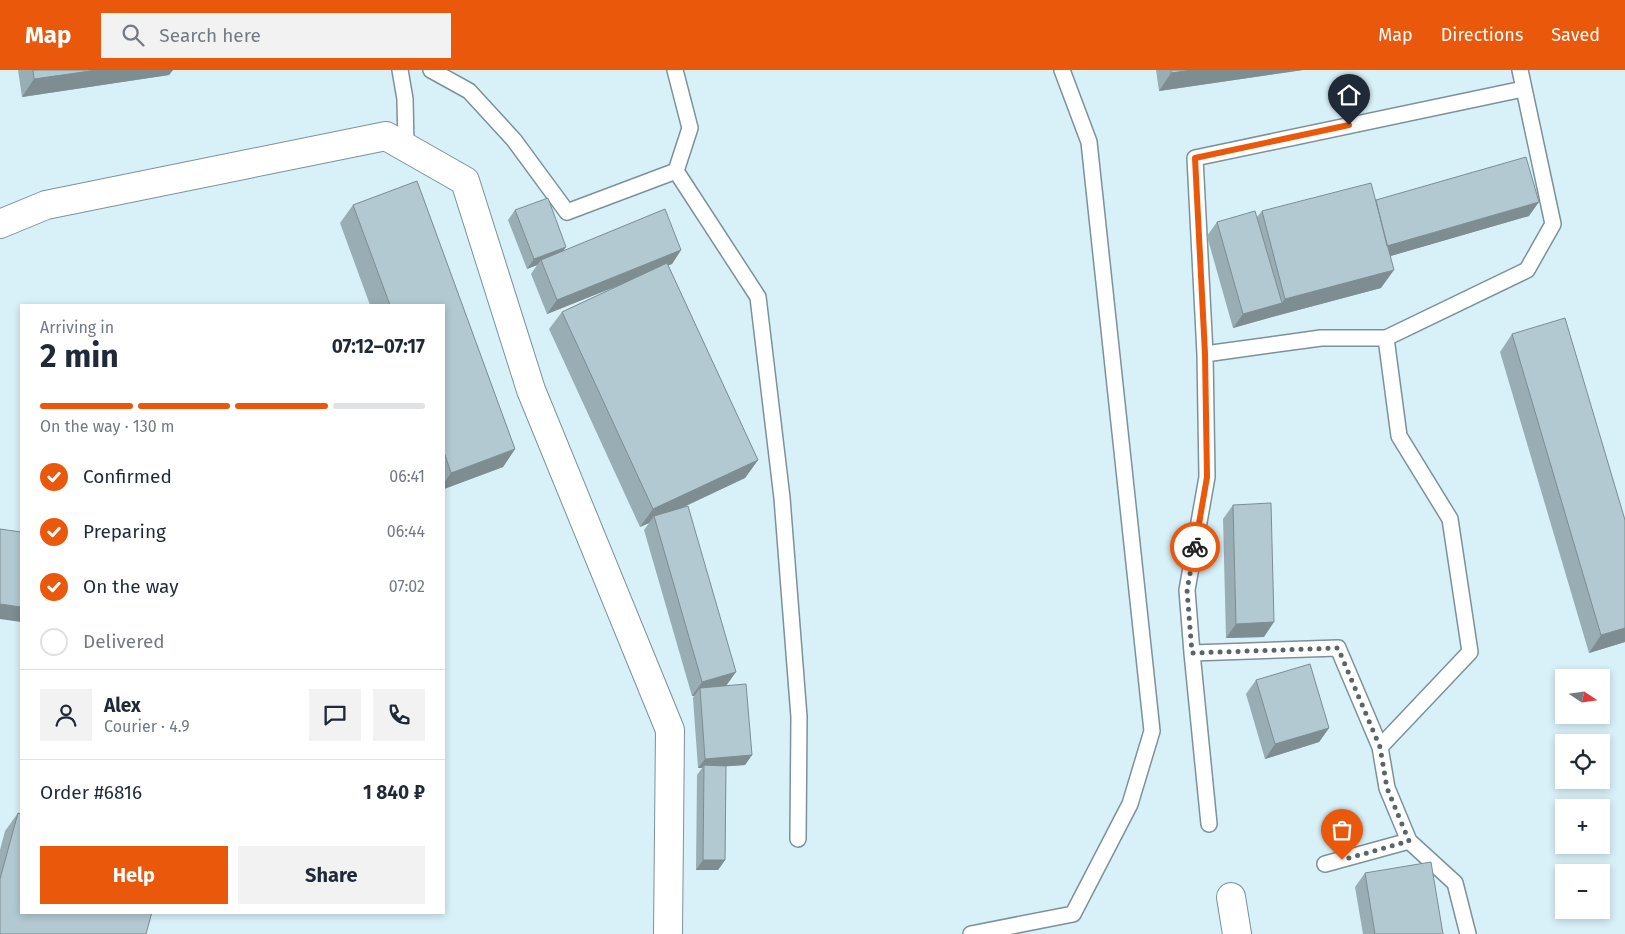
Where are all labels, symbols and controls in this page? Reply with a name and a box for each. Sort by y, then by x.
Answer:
search box [101,13,451,58]
text: Map [25,21,71,49]
icon: search [119,21,147,49]
text: Search here [159,24,261,47]
text: Map [1378,24,1413,46]
text: Directions [1441,24,1523,46]
text: Saved [1551,24,1600,46]
pin [1328,74,1370,125]
icon: home [1335,81,1363,109]
text: Arriving in [40,318,114,337]
text: 07:12–07:17 [332,335,425,358]
text: 2 min [40,337,119,375]
text: On the way · 130 m [40,417,175,436]
icon: check [40,463,68,491]
text: Confirmed [83,465,172,488]
text: 06:41 [389,467,425,486]
icon: check [40,518,68,546]
text: Preparing [83,520,166,543]
text: 06:44 [387,522,425,541]
courier [1170,522,1220,572]
icon: bike [1181,533,1209,561]
icon: check [40,573,68,601]
text: On the way [83,575,179,598]
text: 07:02 [389,577,425,596]
text: Delivered [83,630,165,653]
north arrow [1555,669,1610,724]
map controls [1555,669,1610,919]
button: person [40,689,92,741]
button: chat [309,689,361,741]
button: phone [373,689,425,741]
text: Alex [104,694,141,717]
text: Courier · 4.9 [104,717,190,736]
button: locate [1555,734,1610,789]
text: Order #6816 [40,781,142,804]
text: 1 840 ₽ [363,781,425,804]
button: + [1555,799,1610,854]
pin [1321,809,1363,860]
icon: bag [1328,816,1356,844]
button: Help [40,846,228,904]
button: Share [238,846,425,904]
button: − [1555,864,1610,919]

